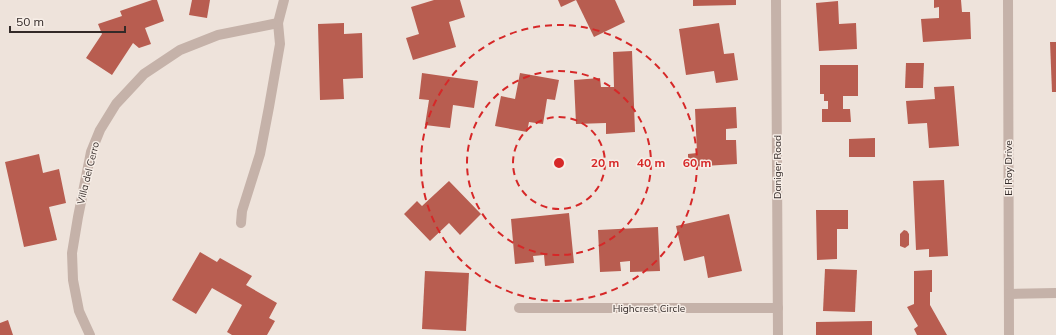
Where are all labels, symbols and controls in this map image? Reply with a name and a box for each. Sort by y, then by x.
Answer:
scale bar [10,8,125,34]
text: 50 m [16,14,44,29]
street label: Daniger Road [771,135,784,199]
street label: Villa del Cerro [74,140,102,206]
street label: El Roy Drive [1002,140,1015,196]
text: 20 m [591,155,619,170]
text: 40 m [637,155,665,170]
text: 60 m [683,155,711,170]
centre of rings [552,156,566,170]
street label: Highcrest Circle [613,302,685,315]

